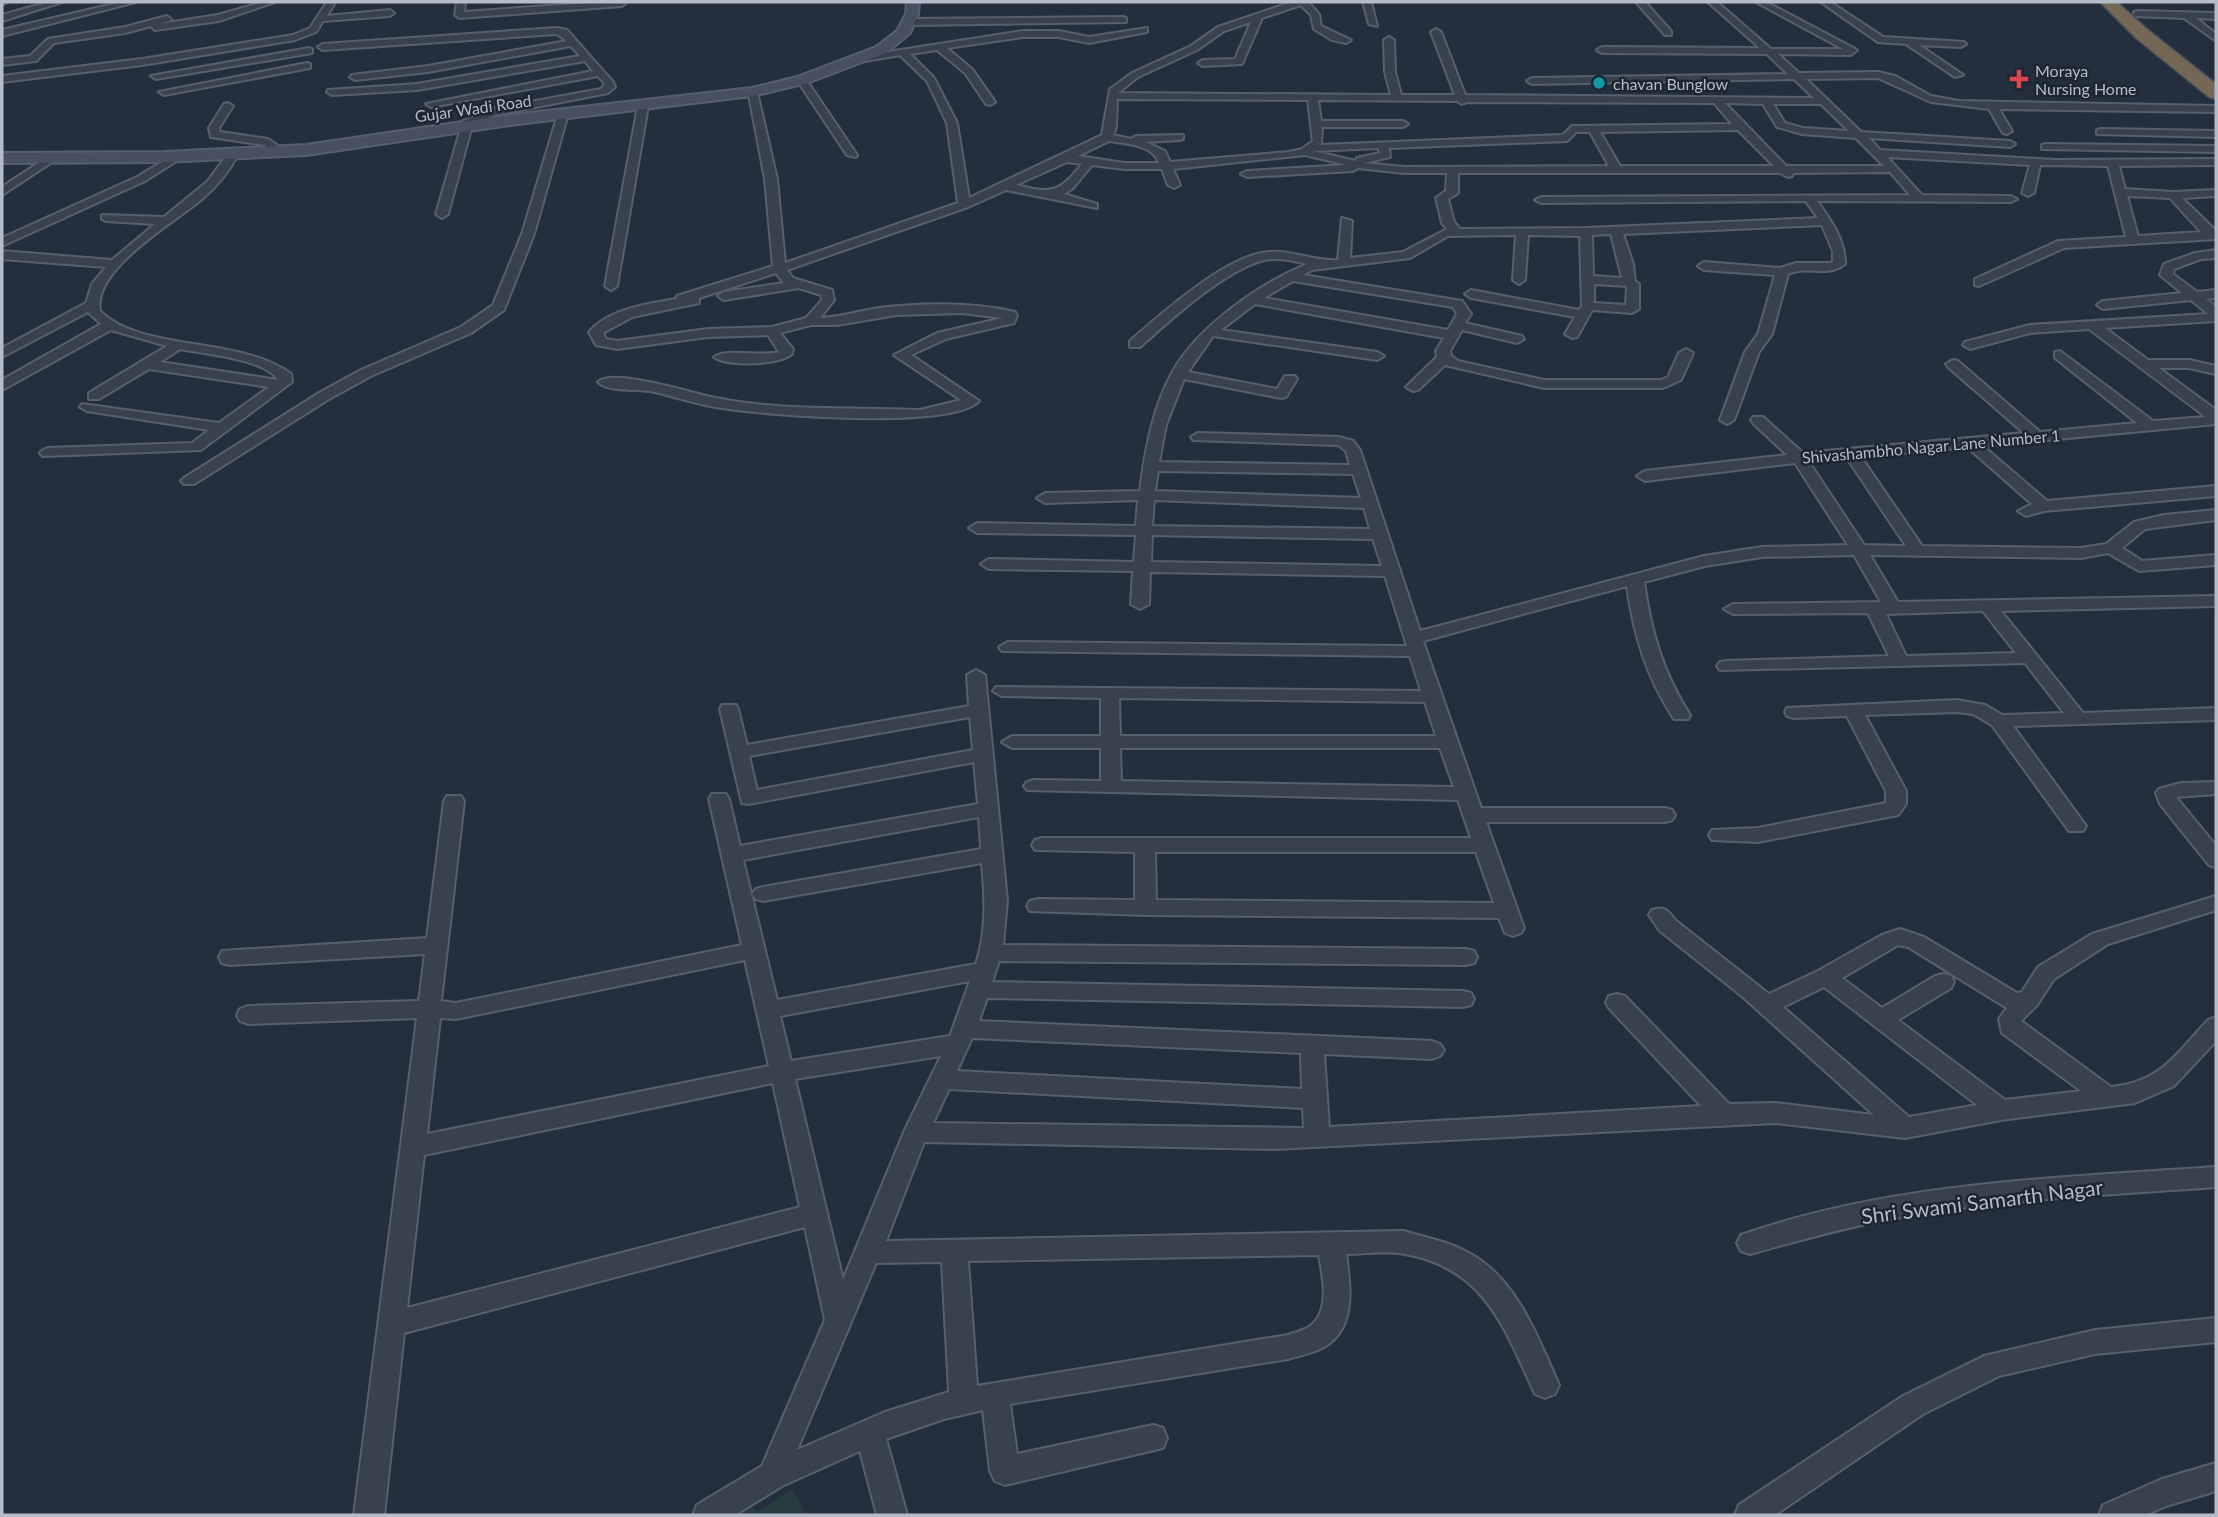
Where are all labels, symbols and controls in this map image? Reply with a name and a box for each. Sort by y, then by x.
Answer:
place label: Moraya Nursing Home [2035,61,2137,98]
marker: Moraya Nursing Home [2009,69,2029,89]
place label: chavan Bunglow [1613,74,1728,93]
marker: chavan Bunglow [1591,75,1607,91]
street label: Gujar Wadi Road [413,90,533,126]
street label: Shivashambho Nagar Lane Number 1 [1801,425,2061,467]
street label: Shri Swami Samarth Nagar [1860,1174,2105,1228]

